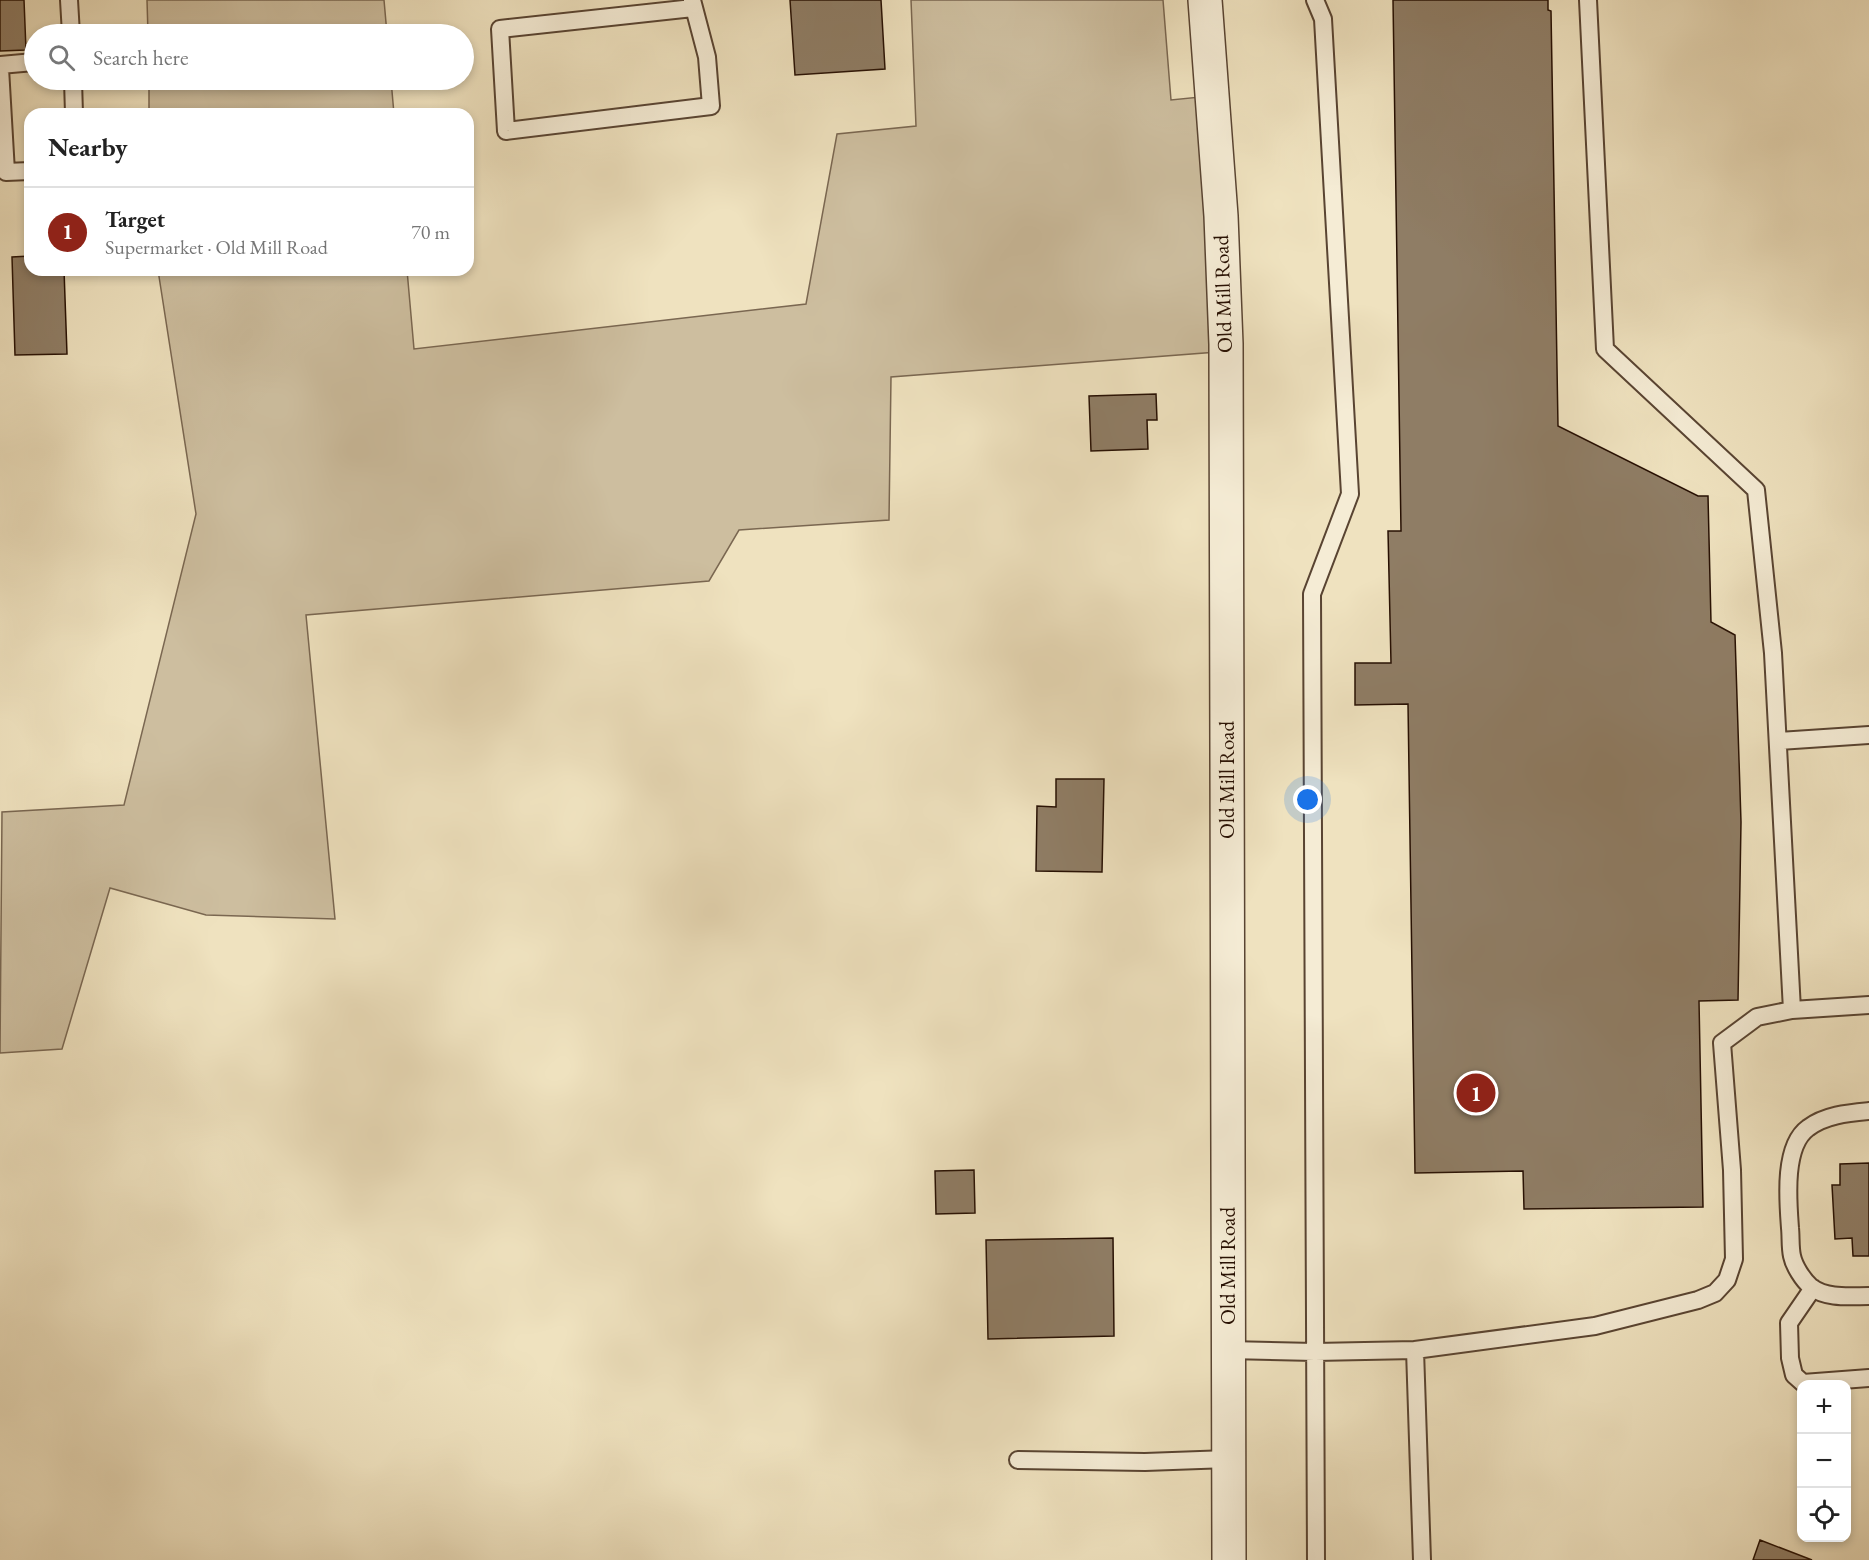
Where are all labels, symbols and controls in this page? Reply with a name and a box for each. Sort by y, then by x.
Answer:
search box [24,24,474,90]
icon: search [45,41,78,74]
text: Search here [93,43,188,72]
text: Nearby [48,130,128,164]
text: Target [105,205,165,234]
text: 1 [62,219,73,245]
text: 70 m [411,219,450,245]
text: Supermarket · Old Mill Road [105,234,328,260]
street label: Old Mill Road [1207,234,1238,354]
street label: Old Mill Road [1213,721,1240,839]
your location [1293,785,1322,814]
pin: 1 [1456,1070,1496,1116]
street label: Old Mill Road [1214,1207,1241,1325]
map controls [1797,1380,1851,1542]
button: + [1797,1380,1851,1434]
button: − [1797,1434,1851,1488]
button: locate [1797,1488,1851,1542]

